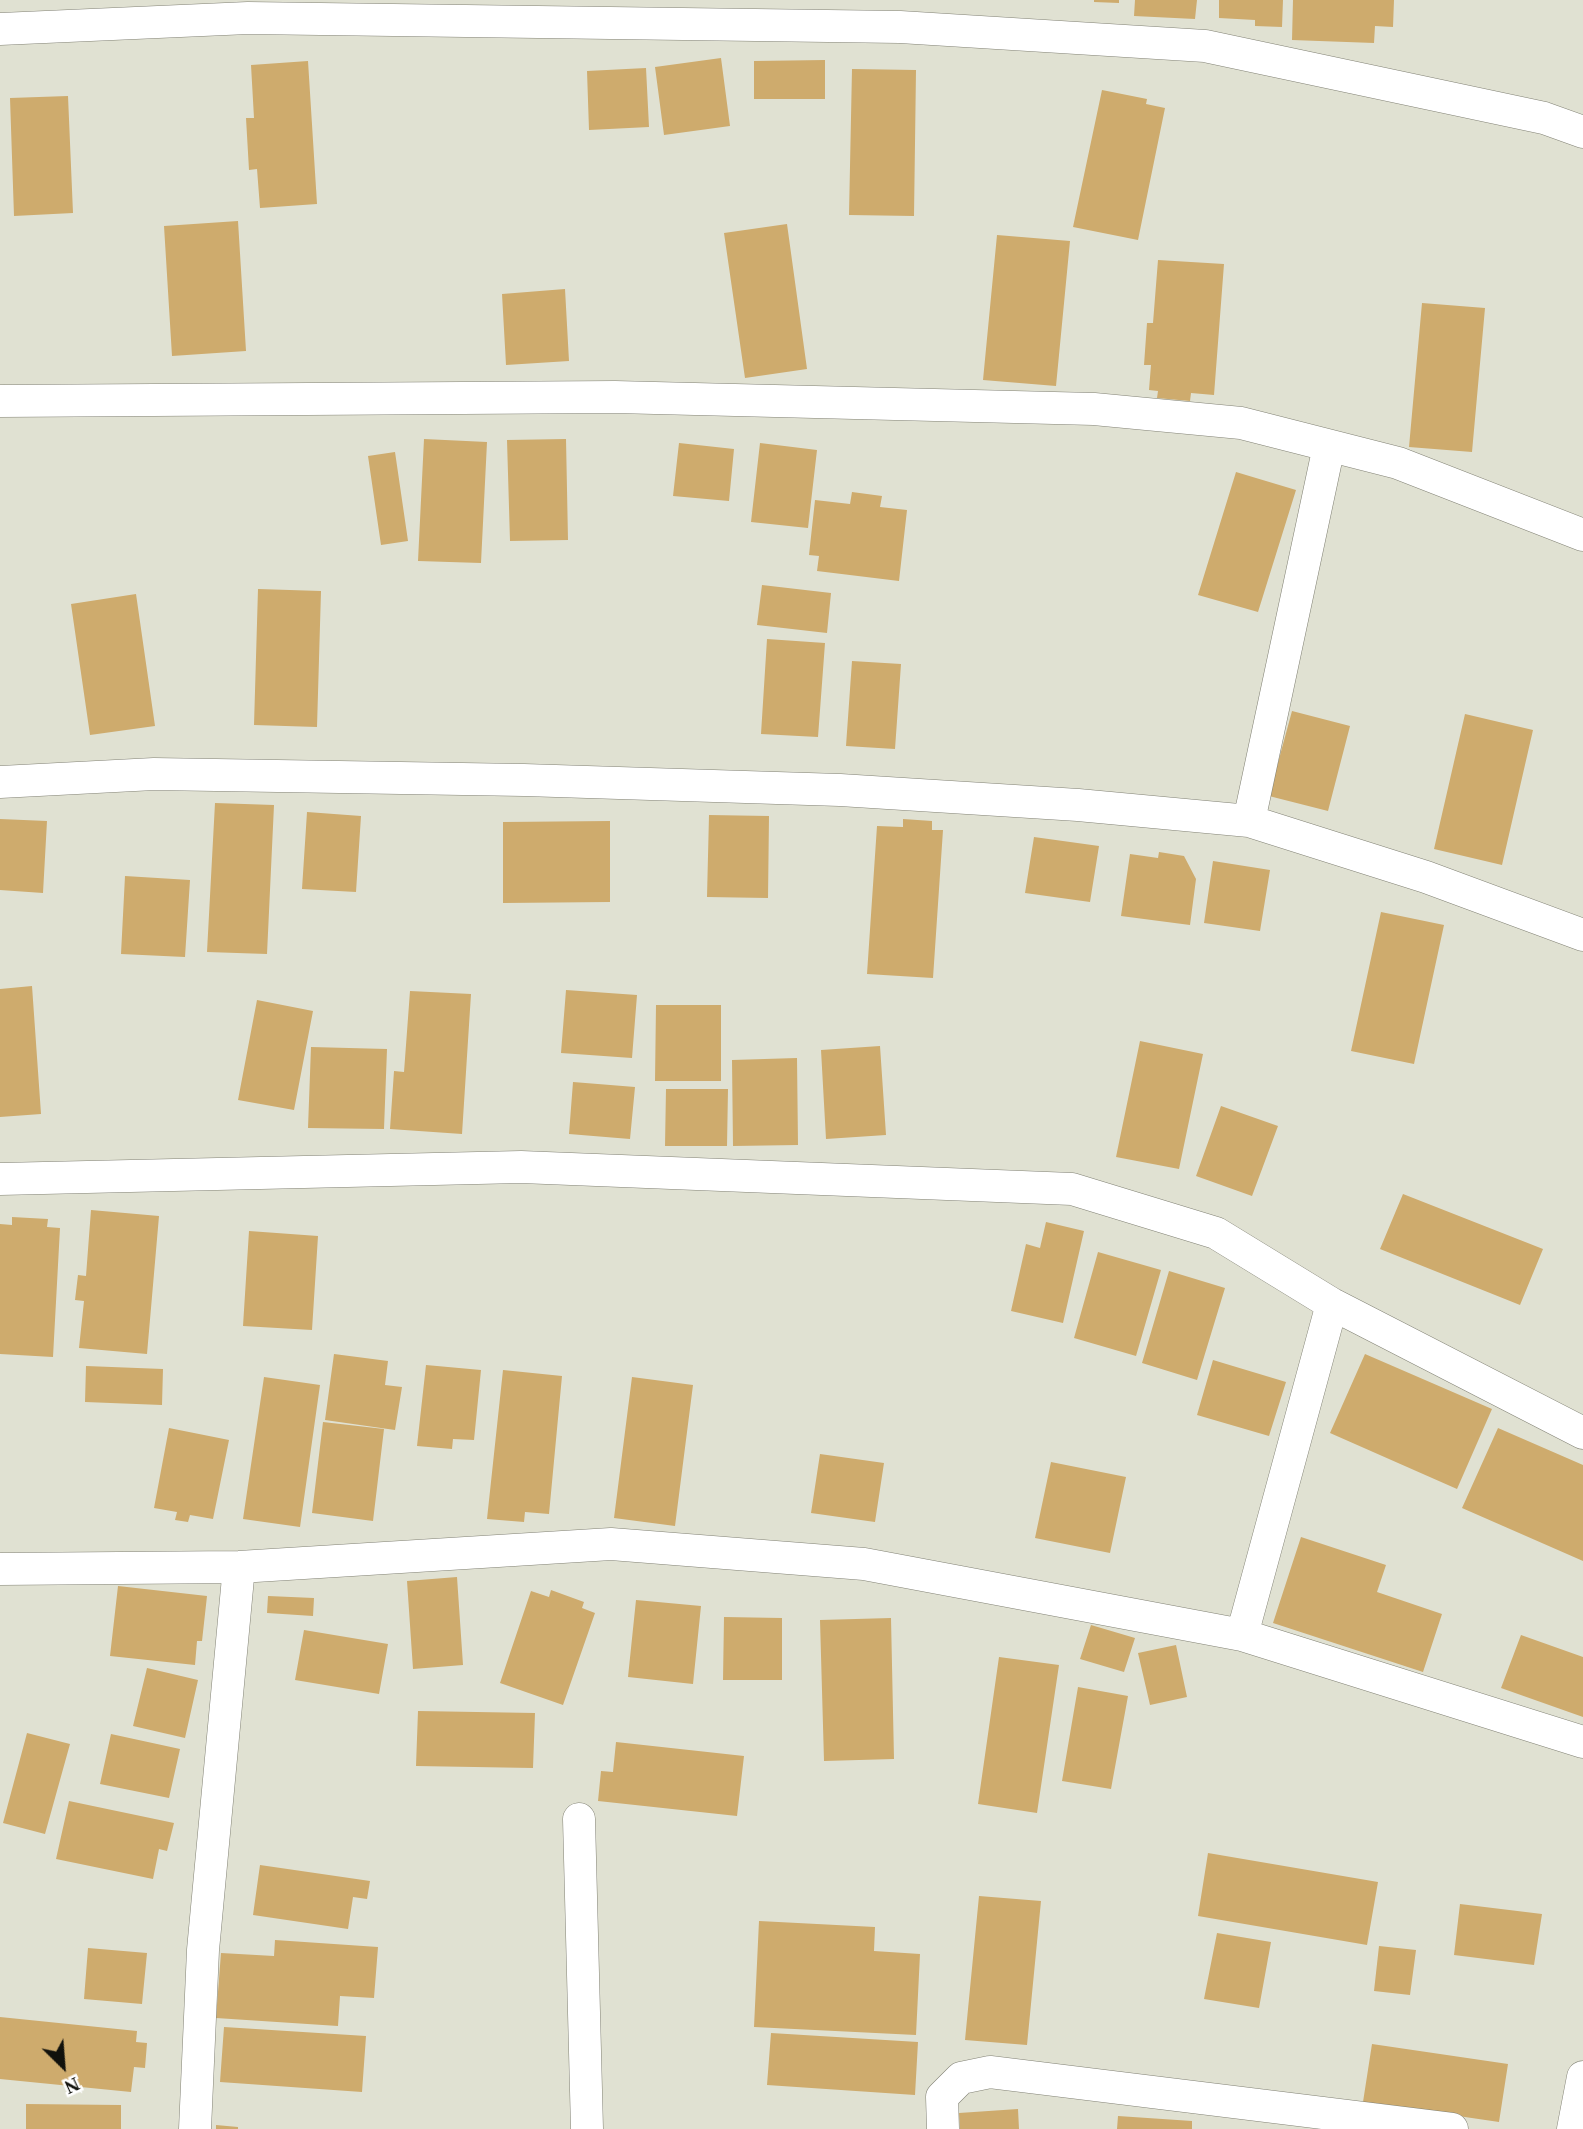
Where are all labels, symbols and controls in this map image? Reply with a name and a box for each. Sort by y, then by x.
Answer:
north arrow [28,2031,98,2101]
text: N [61,2073,83,2098]

